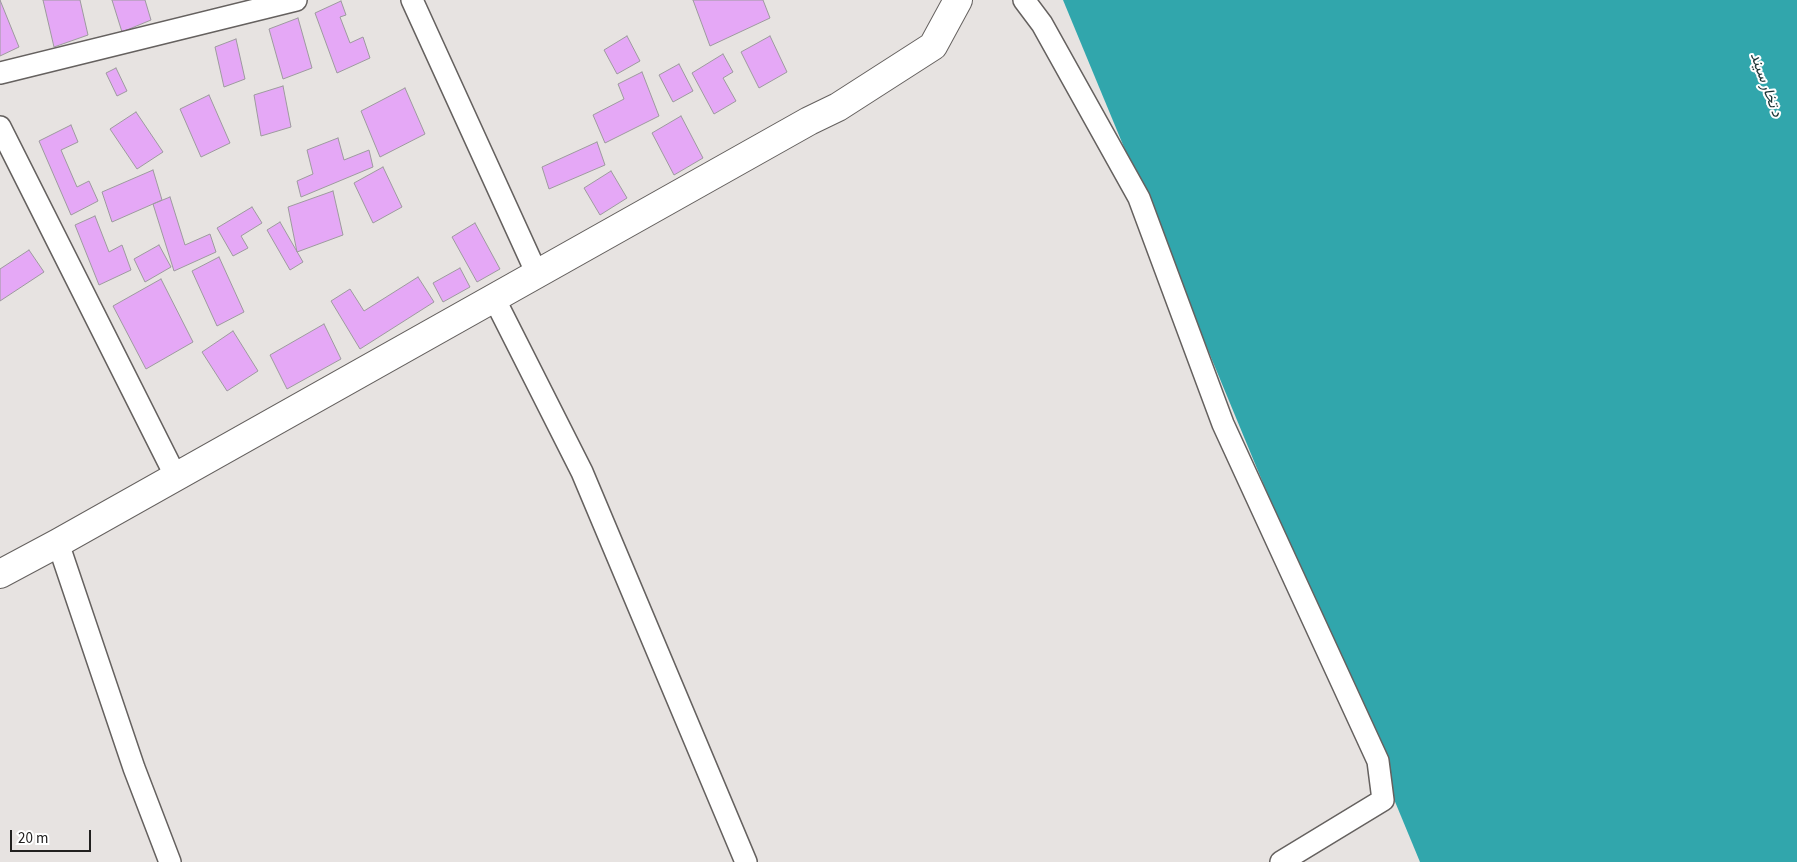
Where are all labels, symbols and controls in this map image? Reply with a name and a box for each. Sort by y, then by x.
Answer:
water label: د تخار سیند [1745,50,1785,120]
scale bar [12,820,94,852]
text: 20 m [18,828,48,849]

